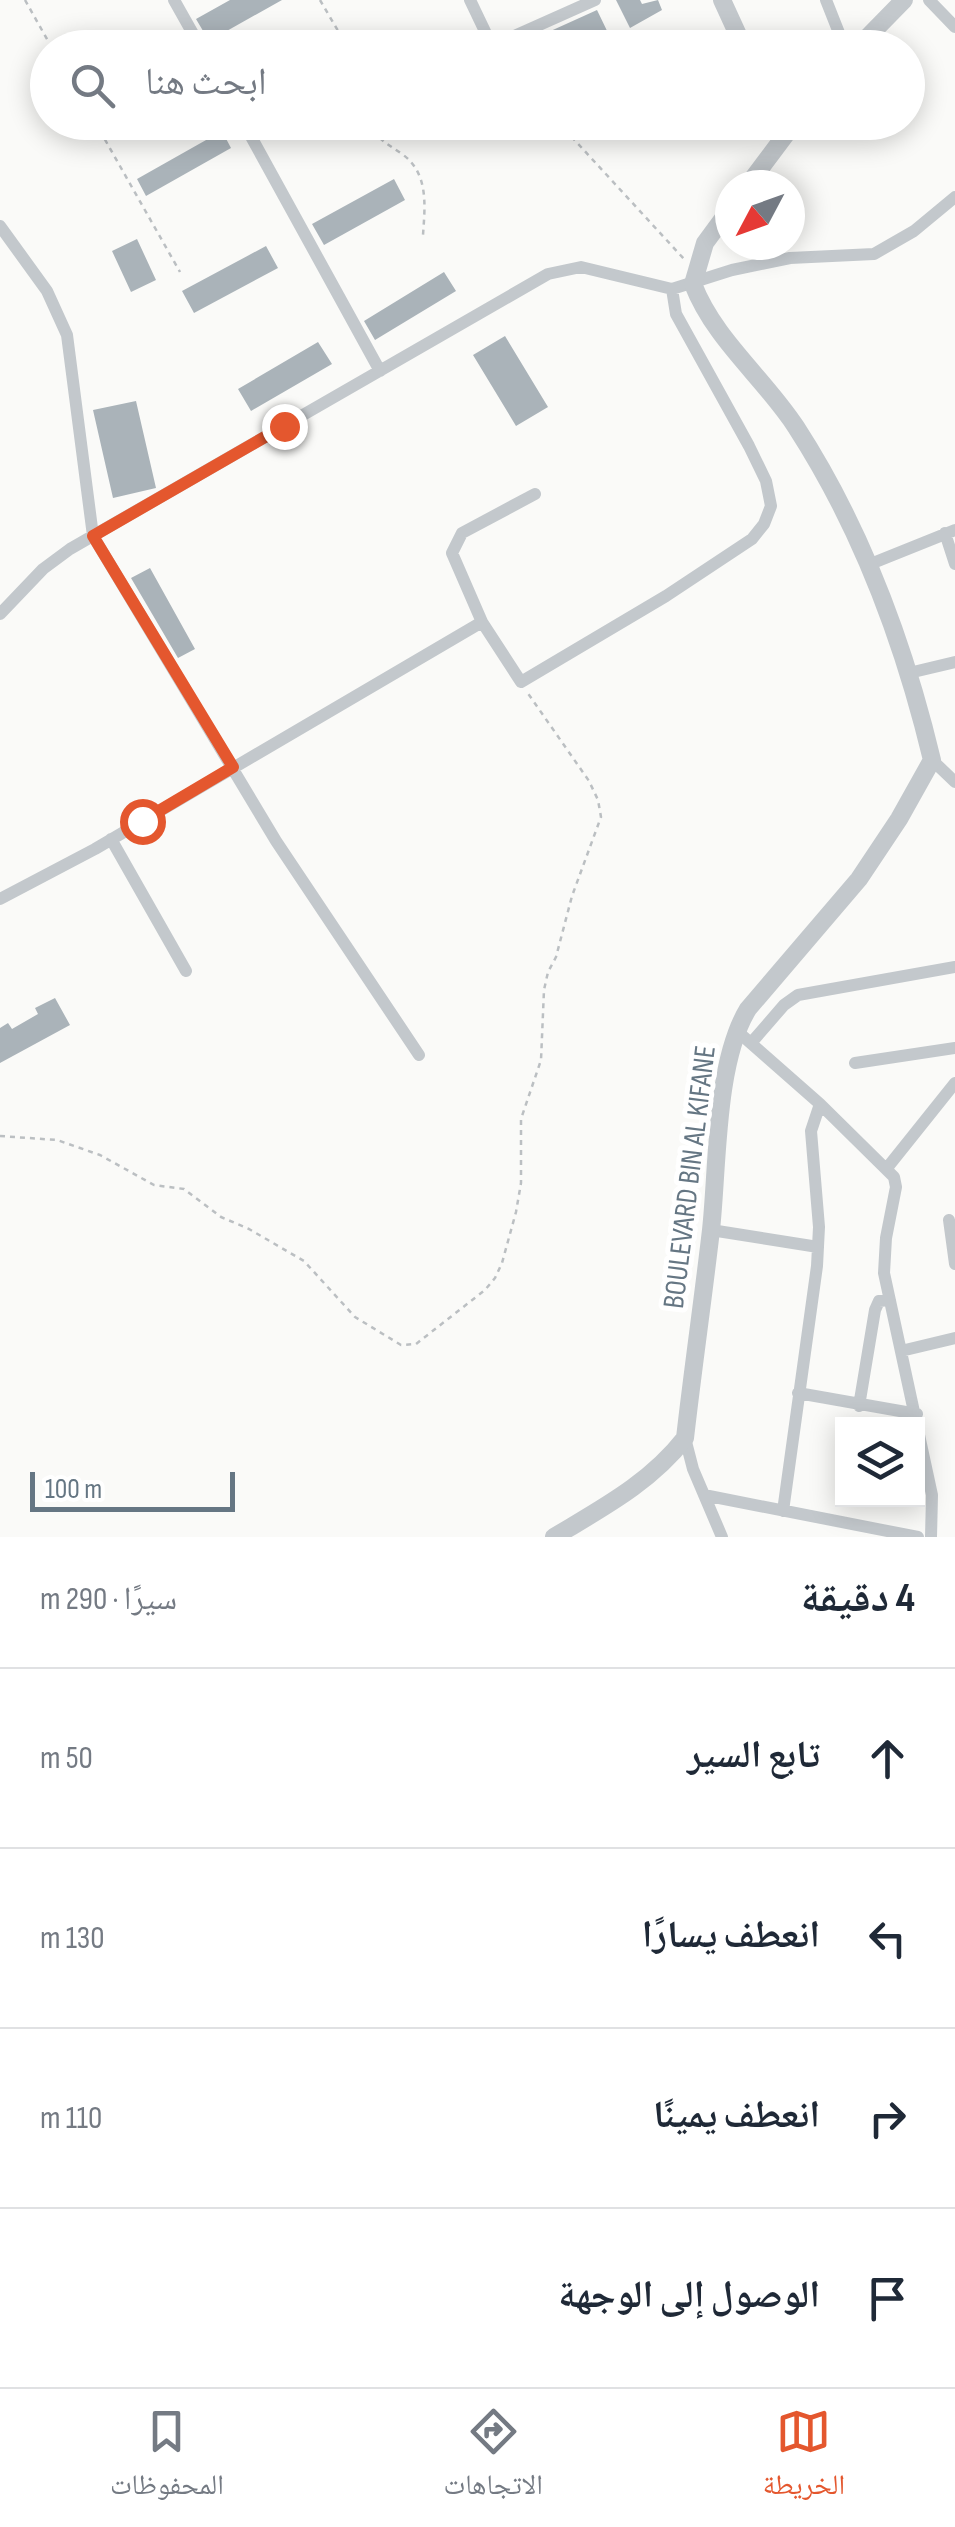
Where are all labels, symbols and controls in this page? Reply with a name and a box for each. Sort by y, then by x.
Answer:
search box [30,30,925,140]
icon: search [65,58,120,113]
text: ابحث هنا [145,60,267,105]
north arrow [715,170,805,260]
route end [262,404,308,450]
route start [120,799,166,845]
street label: BOULEVARD BIN AL KIFANE [656,1043,724,1311]
map controls [835,1417,925,1507]
button: layers [835,1417,925,1507]
scale bar [30,1467,235,1512]
text: 100 m [45,1473,102,1506]
text: 4 دقيقة [801,1573,915,1624]
text: سيرًا · 290 m [40,1580,177,1619]
icon: ahead [860,1731,915,1786]
text: تابع السير [687,1733,820,1778]
text: 50 m [40,1739,93,1778]
icon: left [860,1911,915,1966]
text: انعطف يسارًا [642,1913,820,1958]
text: 130 m [40,1919,105,1958]
icon: right [860,2091,915,2146]
text: انعطف يمينًا [653,2093,820,2138]
text: 110 m [40,2099,102,2138]
icon: arrive [860,2271,915,2326]
text: الوصول إلى الوجهة [558,2273,820,2318]
tab: المحفوظات [110,2404,224,2512]
tab: الاتجاهات [444,2404,543,2512]
tab: الخريطة [763,2404,845,2512]

